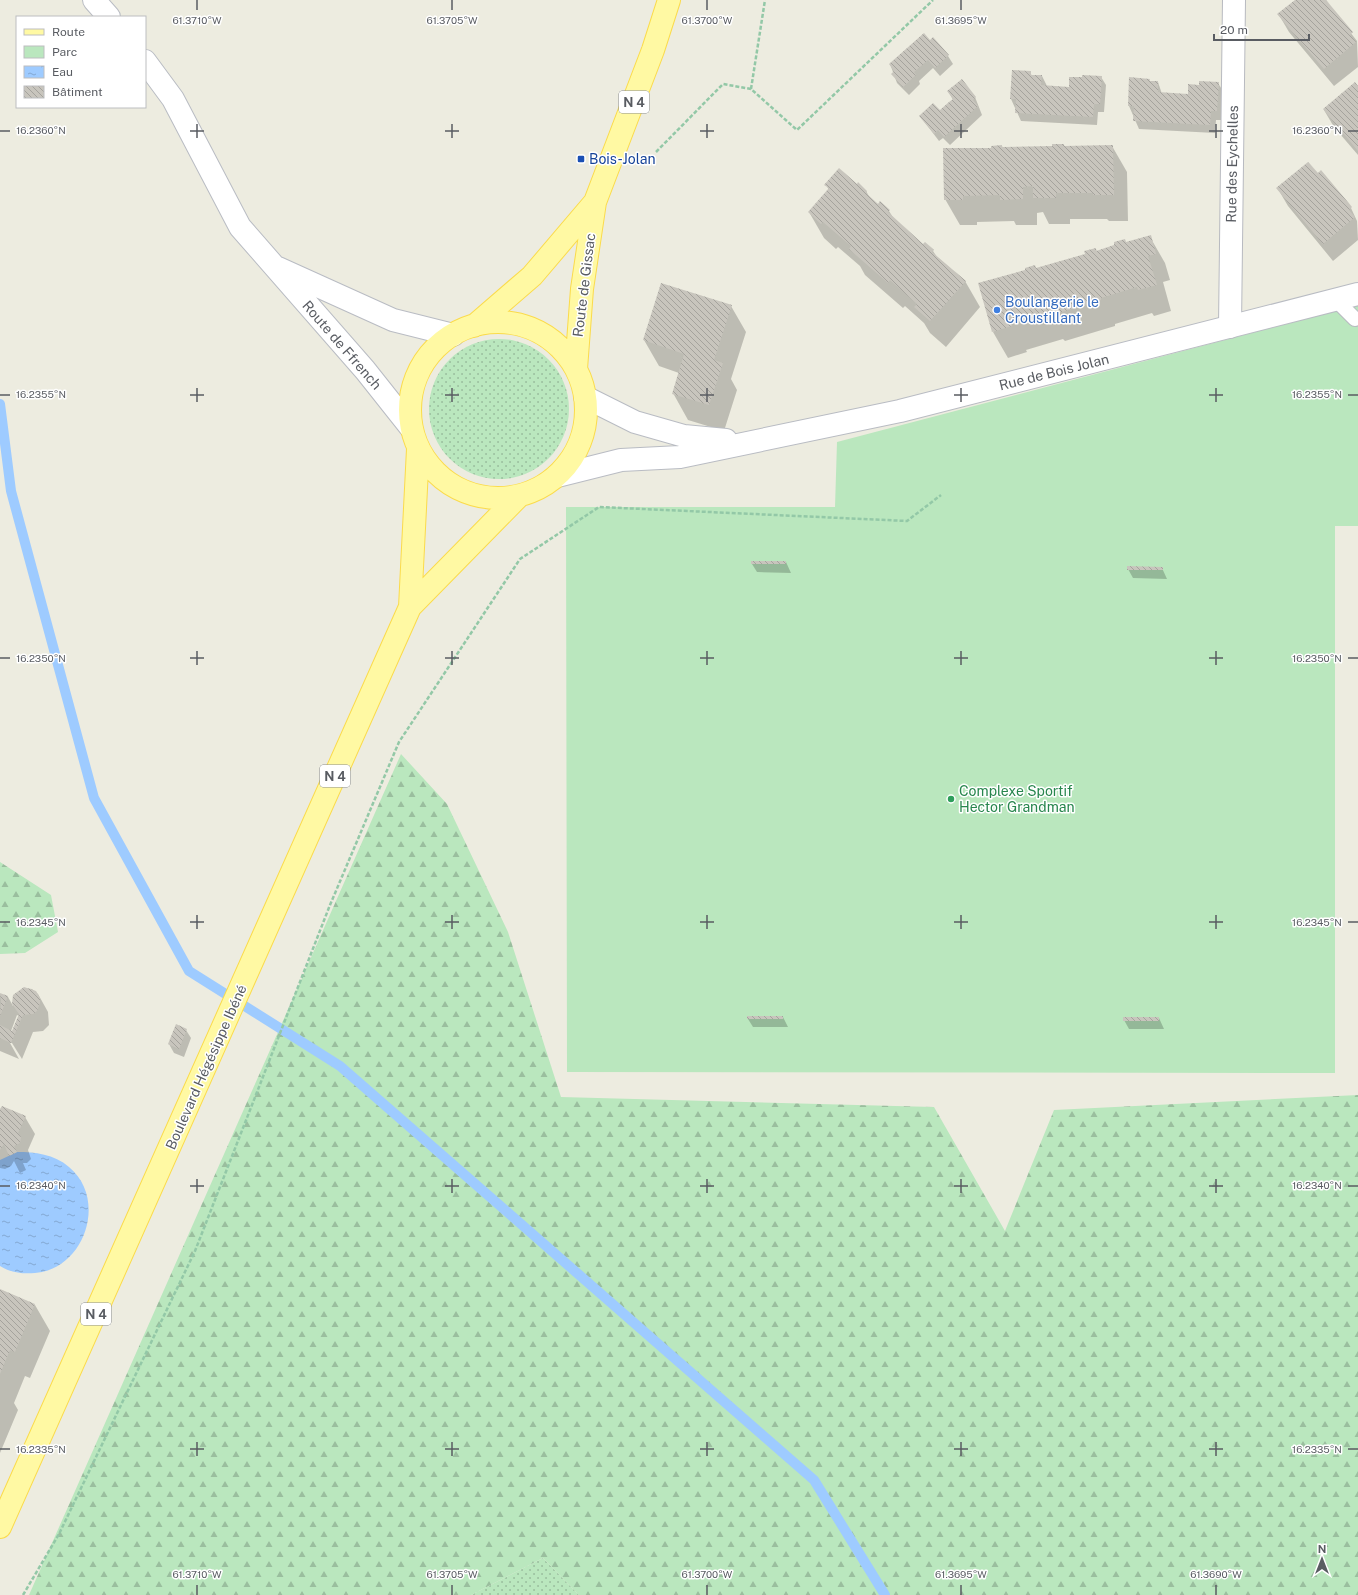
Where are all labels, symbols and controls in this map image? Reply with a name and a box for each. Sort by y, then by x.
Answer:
text: 61.3710°W [172,14,222,26]
text: 61.3705°W [426,14,478,26]
text: 61.3700°W [682,14,733,26]
text: 61.3695°W [935,14,987,26]
legend [16,16,146,108]
scale bar [1214,16,1309,42]
text: 20 m [1220,23,1248,37]
text: Route [52,25,85,39]
text: Parc [52,45,77,59]
text: Eau [52,65,73,79]
text: Bâtiment [52,85,103,99]
road number: N 4 [619,91,649,113]
street label: Rue des Eychelles [1223,105,1241,223]
text: 16.2360°N [16,124,66,136]
text: 16.2360°N [1292,124,1342,136]
place label: Bois-Jolan [589,151,656,167]
marker: Bois-Jolan [576,154,586,164]
street label: Route de Gissac [570,232,598,338]
place label: Boulangerie le Croustillant [1005,294,1099,326]
street label: Route de Ffrench [299,297,385,393]
marker: Boulangerie le Croustillant [992,305,1002,315]
street label: Rue de Bois Jolan [997,351,1111,393]
text: 16.2355°N [16,388,66,400]
text: 16.2355°N [1292,388,1342,400]
text: 16.2350°N [16,652,66,664]
text: 16.2350°N [1292,652,1342,664]
road number: N 4 [320,765,350,787]
place label: Complexe Sportif Hector Grandman [959,783,1075,815]
marker: Complexe Sportif Hector Grandman [946,794,956,804]
text: 16.2345°N [16,916,66,928]
text: 16.2345°N [1292,916,1342,928]
street label: Boulevard Hégésippe Ibéné [162,982,250,1152]
text: 16.2340°N [16,1179,66,1191]
text: 16.2340°N [1292,1179,1342,1191]
road number: N 4 [81,1303,111,1325]
text: 16.2335°N [16,1443,66,1455]
text: 16.2335°N [1292,1443,1342,1455]
north arrow [1302,1539,1342,1579]
text: N [1318,1543,1326,1555]
text: 61.3710°W [172,1568,222,1580]
text: 61.3705°W [426,1568,478,1580]
text: 61.3700°W [682,1568,733,1580]
text: 61.3695°W [935,1568,987,1580]
text: 61.3690°W [1190,1568,1242,1580]

